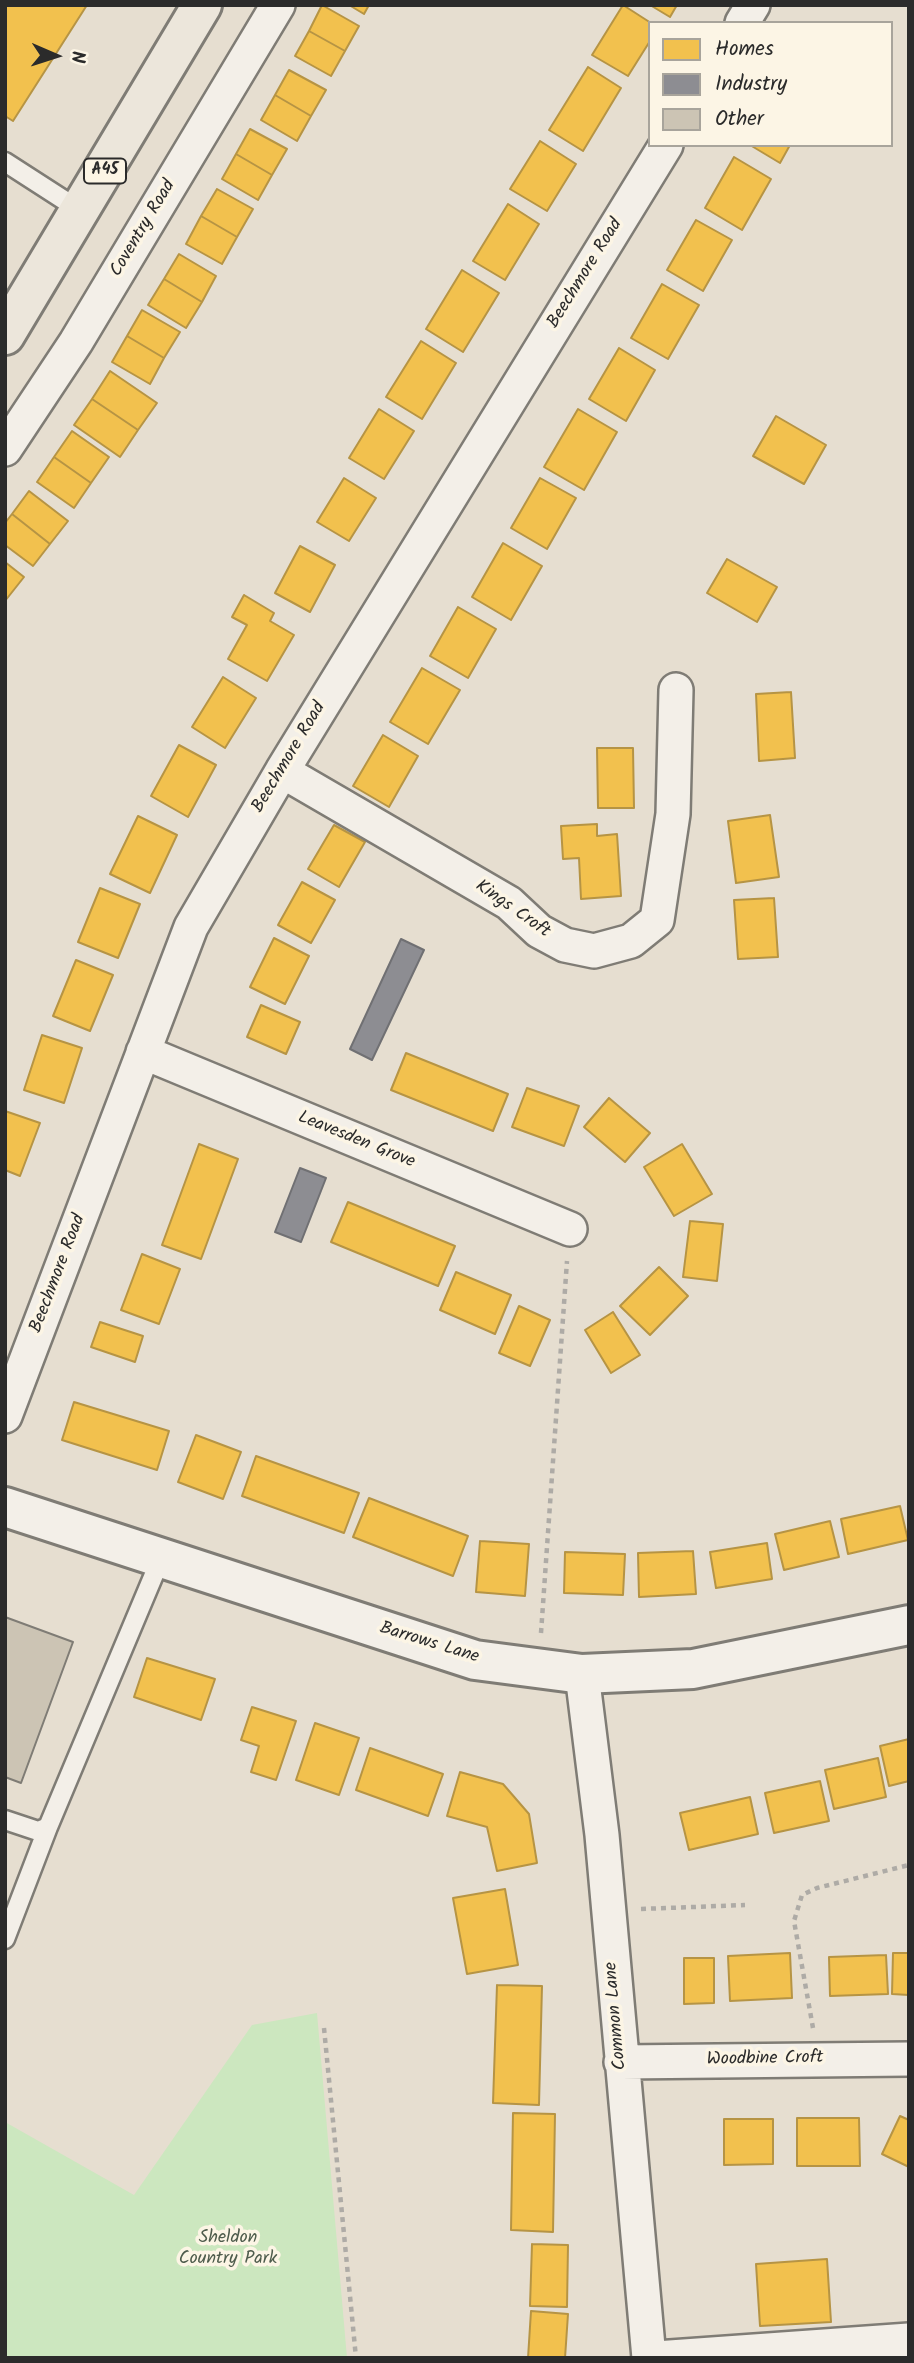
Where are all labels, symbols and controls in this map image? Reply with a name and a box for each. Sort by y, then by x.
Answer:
north arrow [21,21,91,91]
legend [648,21,893,147]
text: Homes [715,33,774,66]
text: N [62,50,92,64]
text: Industry [715,68,787,101]
text: Other [715,103,764,136]
road number: A45 [84,158,126,183]
street label: Coventry Road [107,177,181,281]
street label: Beechmore Road [544,215,628,333]
street label: Beechmore Road [249,699,331,817]
street label: Kings Croft [470,876,554,944]
street label: Leavesden Grove [294,1108,418,1174]
street label: Beechmore Road [26,1212,92,1336]
street label: Barrows Lane [377,1619,481,1669]
street label: Common Lane [602,1961,632,2071]
street label: Woodbine Croft [707,2048,823,2072]
park label: Sheldon Country Park [179,2228,277,2270]

